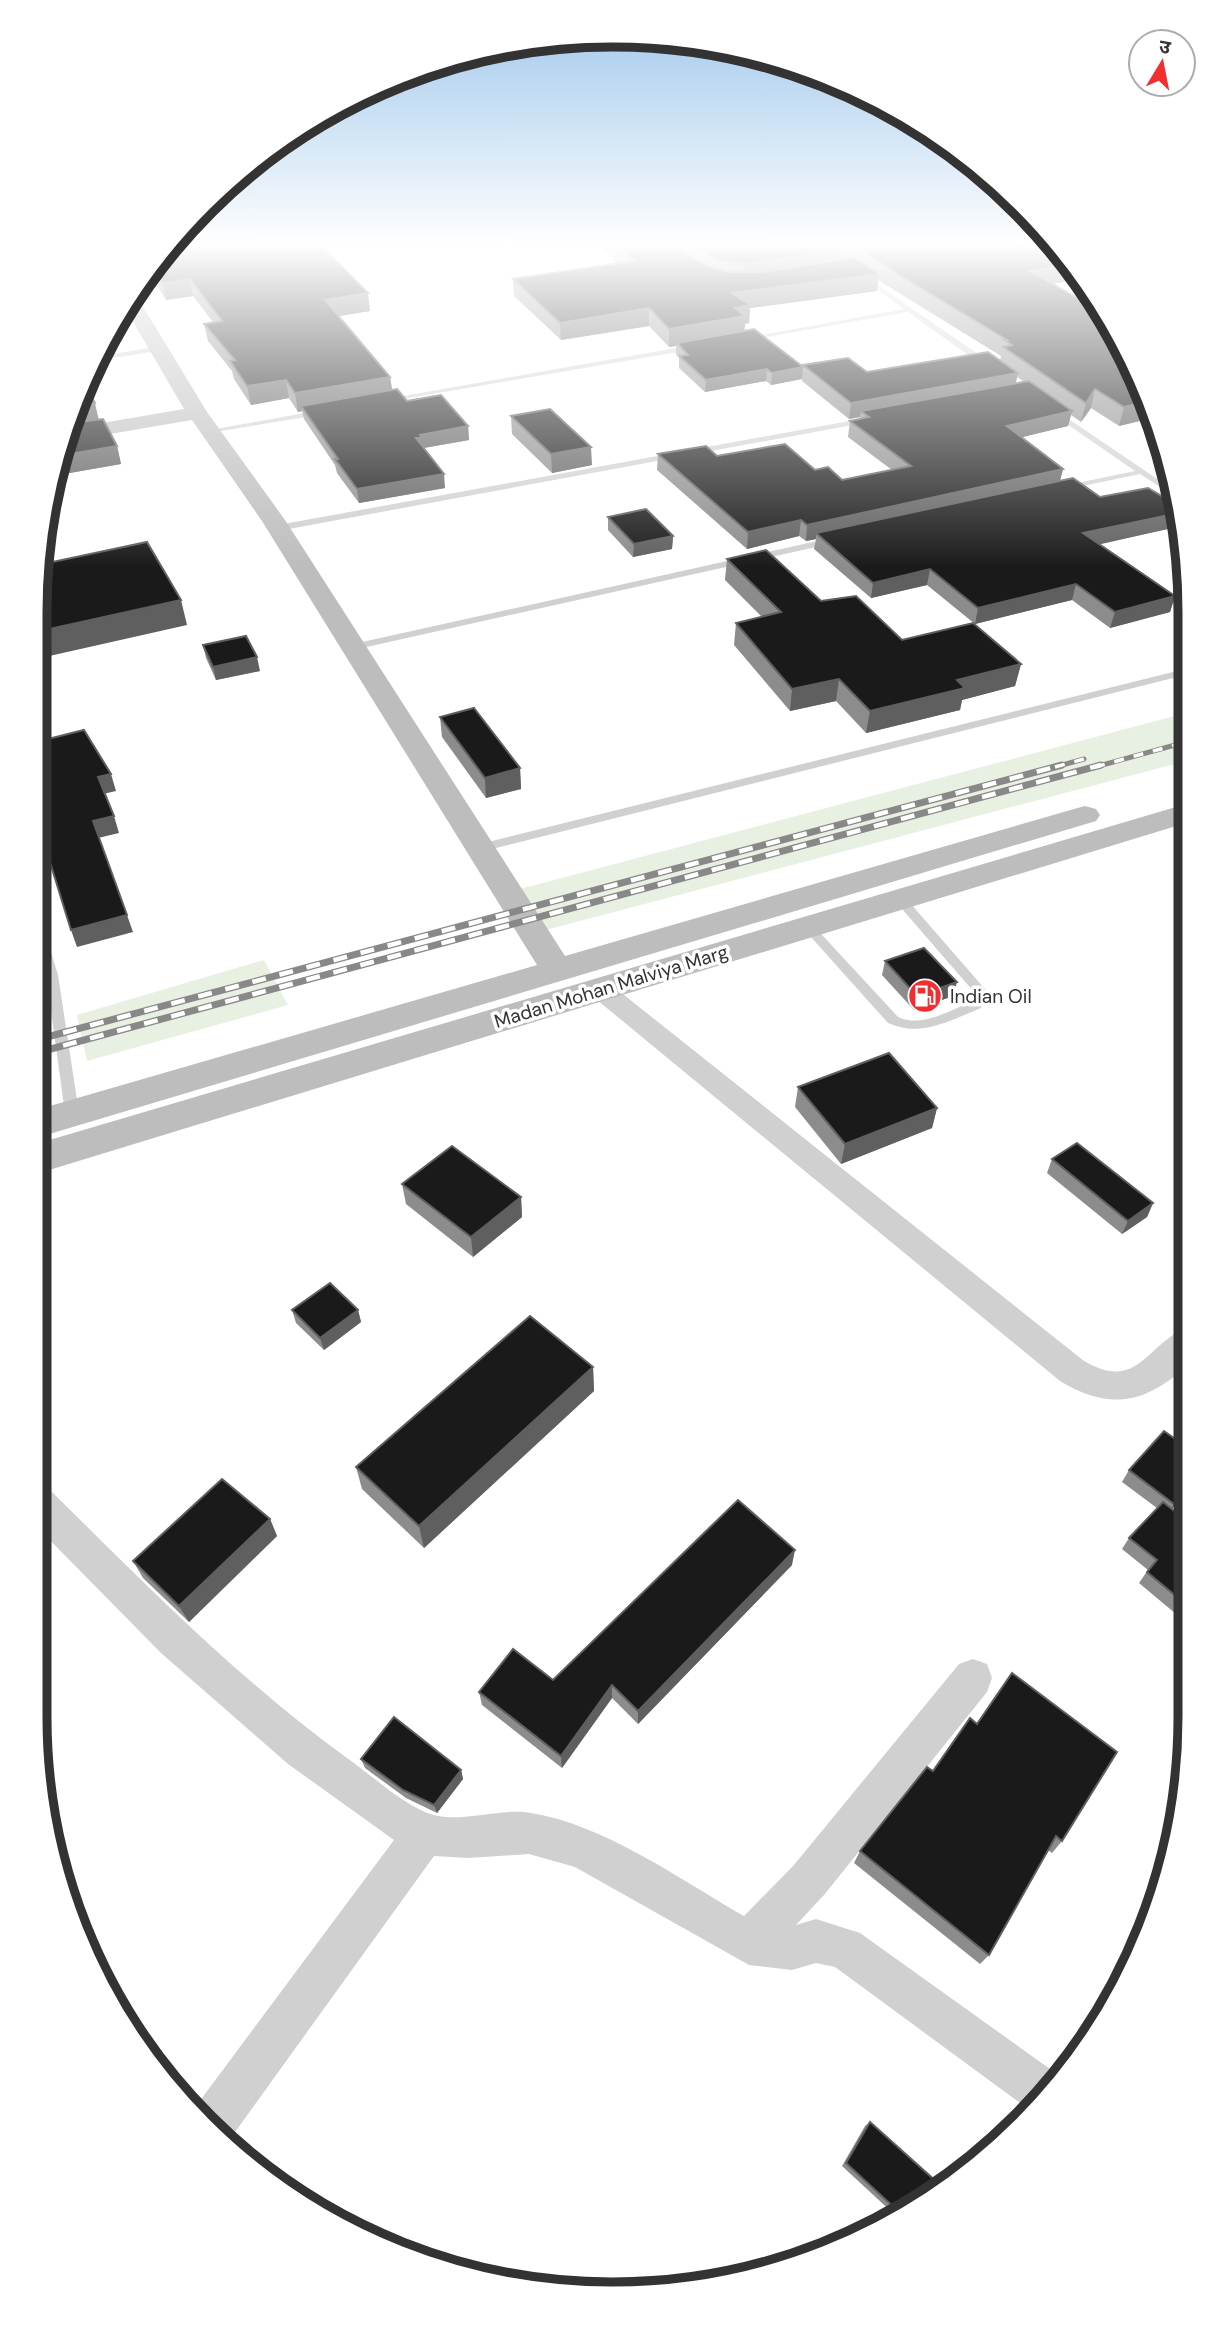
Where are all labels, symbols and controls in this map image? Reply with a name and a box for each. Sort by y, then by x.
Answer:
north arrow [1127,28,1197,98]
text: उ [1157,33,1173,60]
street label: Madan Mohan Malviya Marg [491,939,731,1034]
fuel station icon: Indian Oil [906,977,944,1015]
place label: Indian Oil [950,984,1032,1009]

